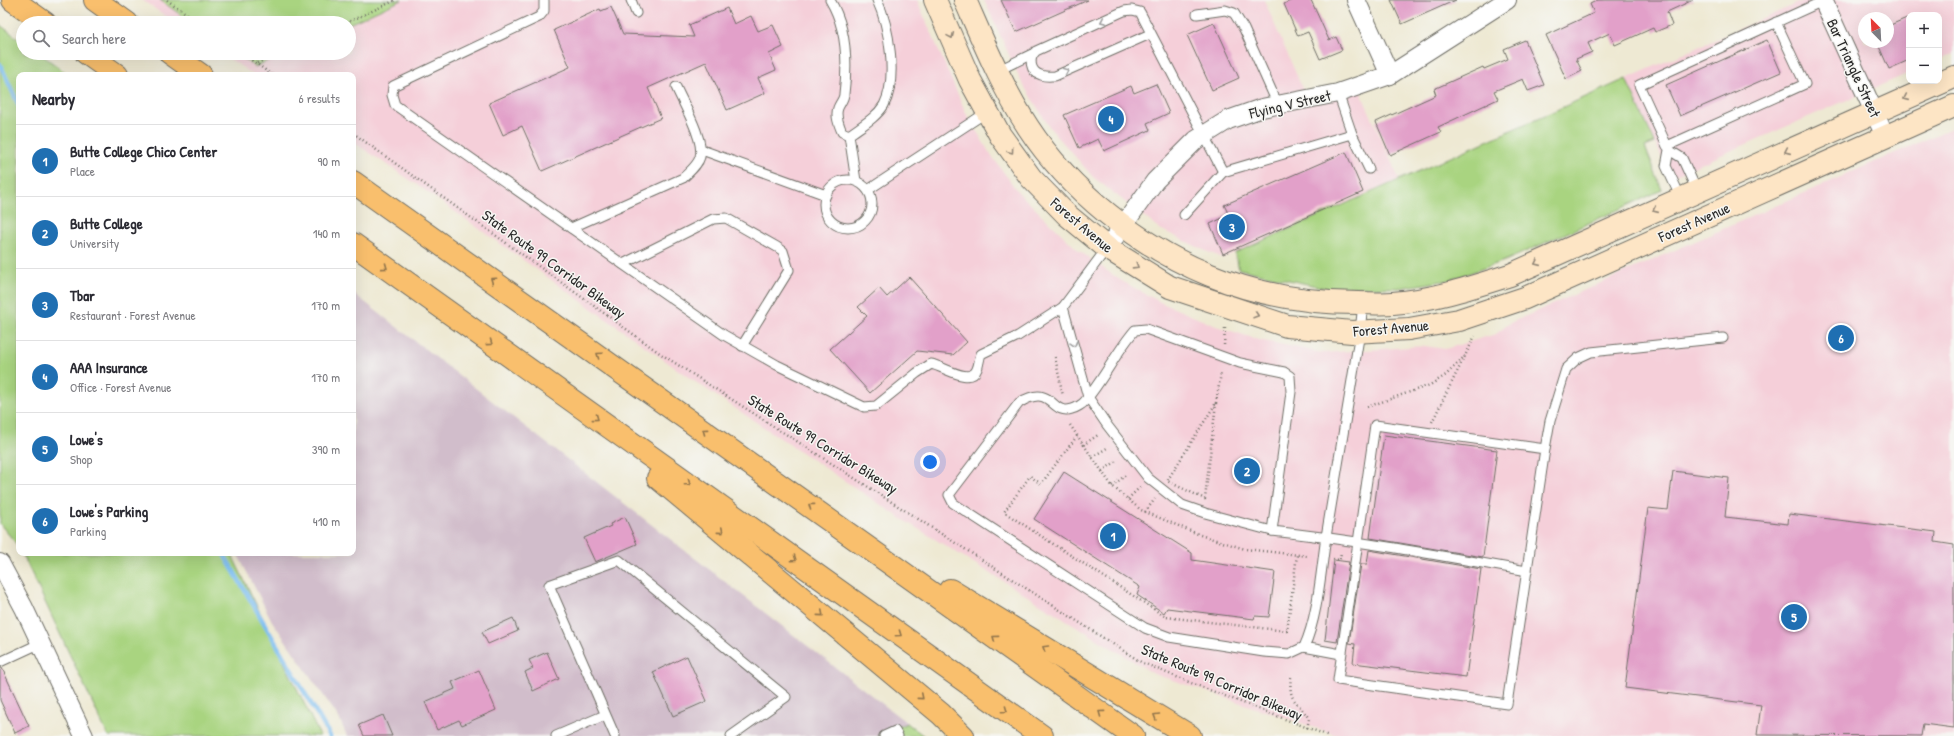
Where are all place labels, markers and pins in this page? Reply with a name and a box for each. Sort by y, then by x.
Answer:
pin: 4 [1098,104,1124,134]
pin: 3 [1219,212,1245,242]
pin: 6 [1828,323,1854,353]
pin: 2 [1234,456,1260,486]
pin: 1 [1100,521,1126,551]
pin: 5 [1781,602,1807,632]

